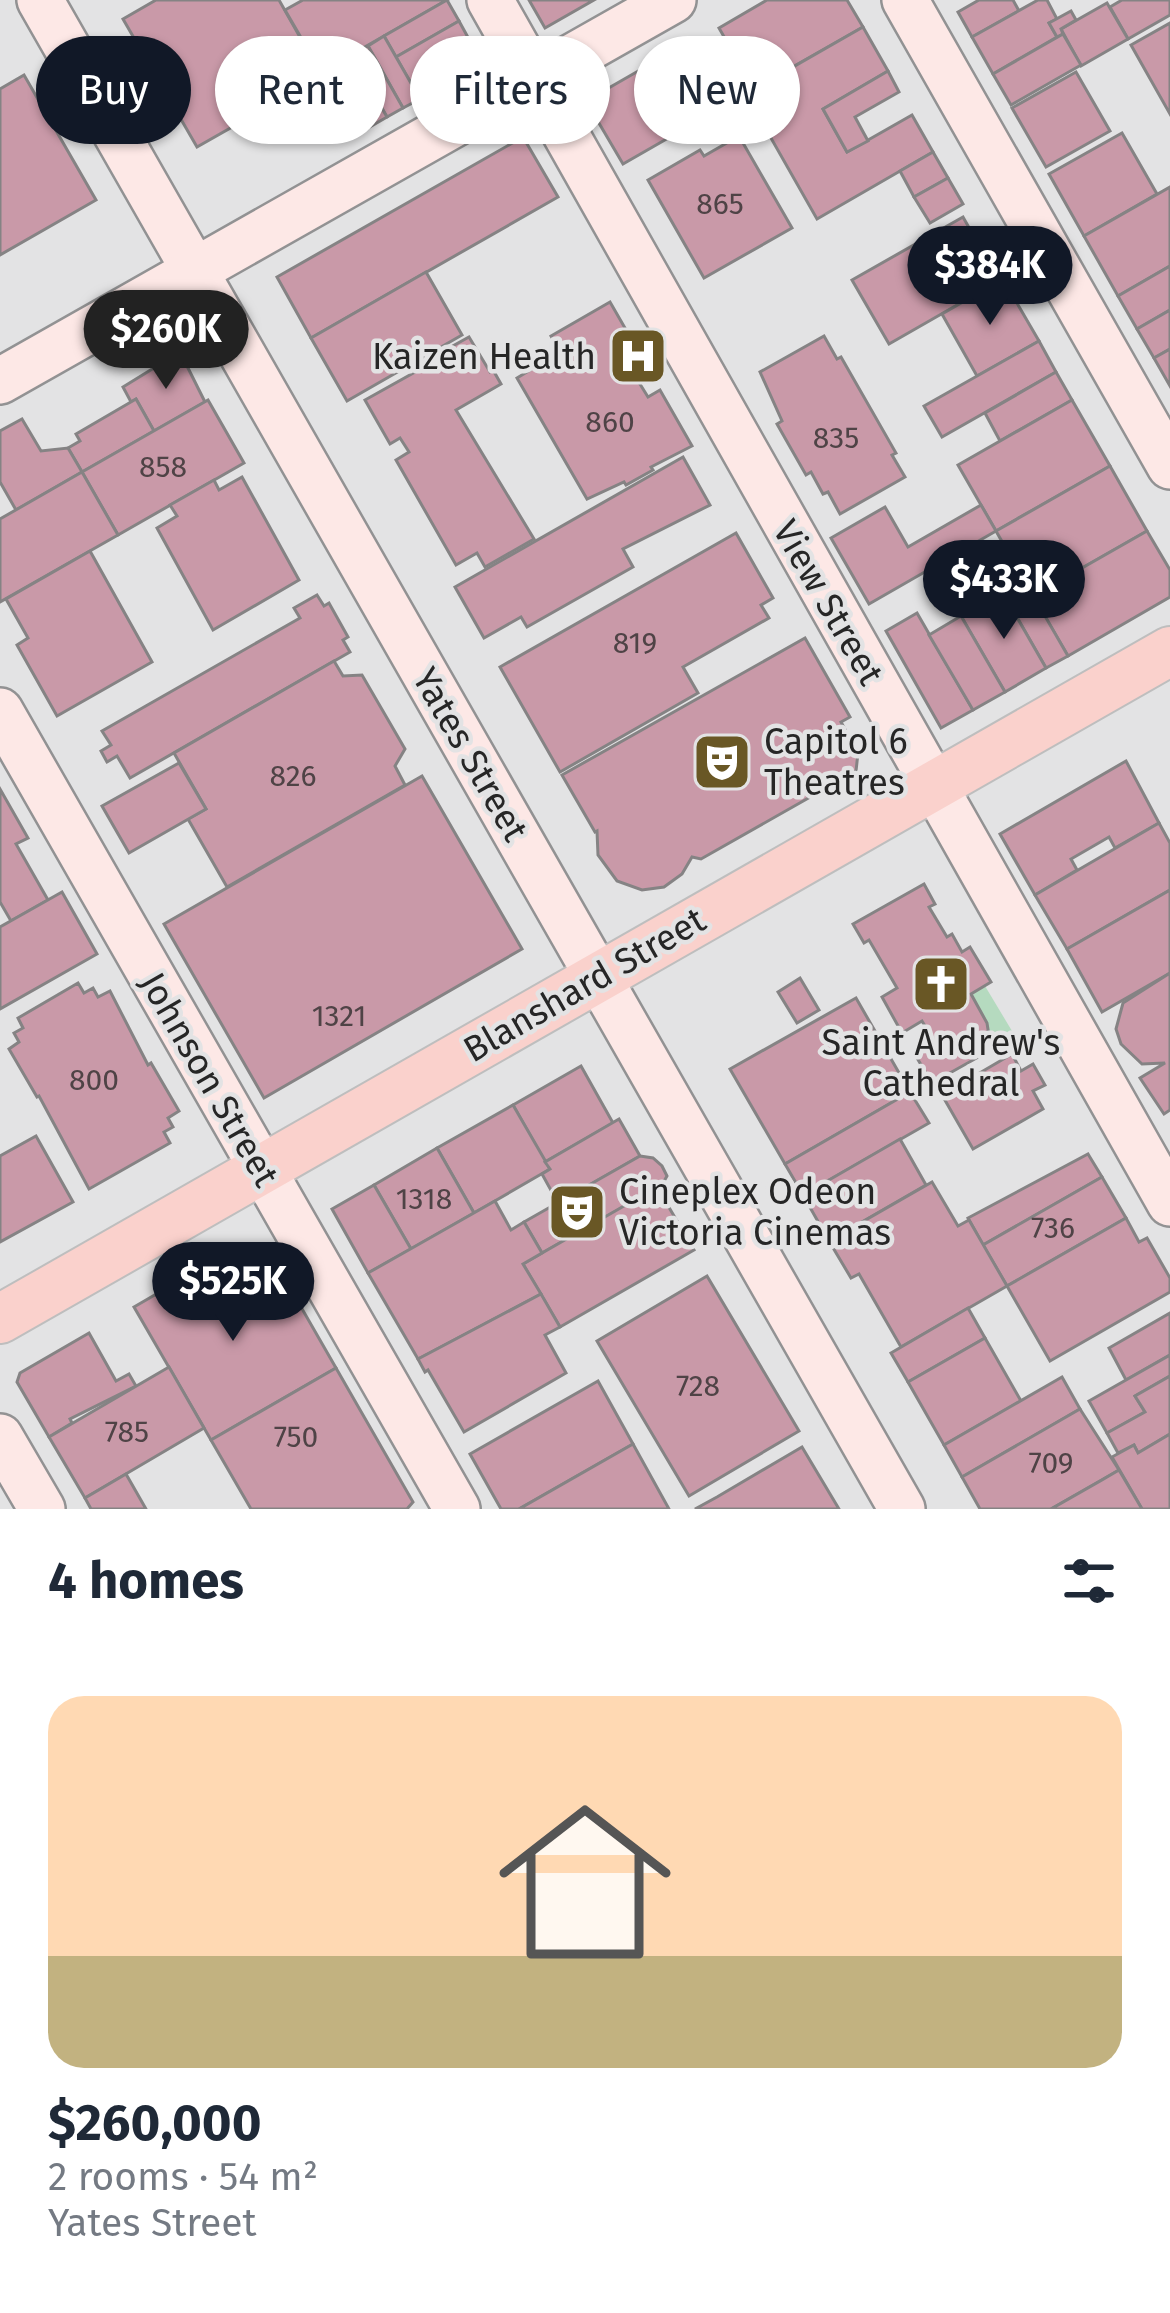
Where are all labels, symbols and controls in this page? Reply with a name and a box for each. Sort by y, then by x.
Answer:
chip: Buy [36,36,191,144]
chip: Rent [215,36,386,144]
chip: Filters [410,36,610,144]
chip: New [634,36,800,144]
house number: 865 [696,186,744,222]
pin: $384K [906,226,1074,328]
text: $384K [934,242,1046,288]
pin: $260K [82,290,250,392]
text: $260K [111,306,221,352]
hospital icon: Kaizen Health [607,325,669,387]
place label: Kaizen Health [372,335,596,379]
house number: 860 [585,404,635,440]
house number: 835 [813,420,859,456]
house number: 858 [139,449,187,485]
street label: View Street [763,512,893,693]
pin: $433K [920,540,1088,642]
text: $433K [950,556,1058,602]
house number: 819 [613,625,657,661]
street label: Yates Street [403,660,537,849]
place label: Capitol 6 Theatres [764,720,908,805]
theatre icon: Capitol 6 Theatres [691,731,753,793]
house number: 826 [269,758,317,794]
street label: Blanshard Street [456,898,713,1072]
church icon: Saint Andrew's Cathedral [910,953,972,1015]
street label: Johnson Street [130,964,288,1195]
house number: 1321 [312,998,366,1034]
place label: Saint Andrew's Cathedral [822,1021,1060,1106]
house number: 800 [69,1062,119,1098]
place label: Cineplex Odeon Victoria Cinemas [619,1170,891,1255]
house number: 1318 [396,1181,452,1217]
theatre icon: Cineplex Odeon Victoria Cinemas [546,1181,608,1243]
house number: 736 [1031,1210,1075,1246]
pin: $525K [149,1242,317,1344]
text: $525K [179,1258,287,1304]
house number: 728 [676,1368,720,1404]
house number: 785 [105,1414,149,1450]
house number: 750 [274,1419,318,1455]
house number: 709 [1028,1445,1074,1481]
icon: filters [1056,1548,1122,1614]
text: 4 homes [48,1550,244,1612]
icon: home [477,1774,693,1990]
text: $260,000 [48,2092,262,2154]
text: 2 rooms · 54 m² [48,2154,318,2200]
text: Yates Street [48,2200,257,2246]

